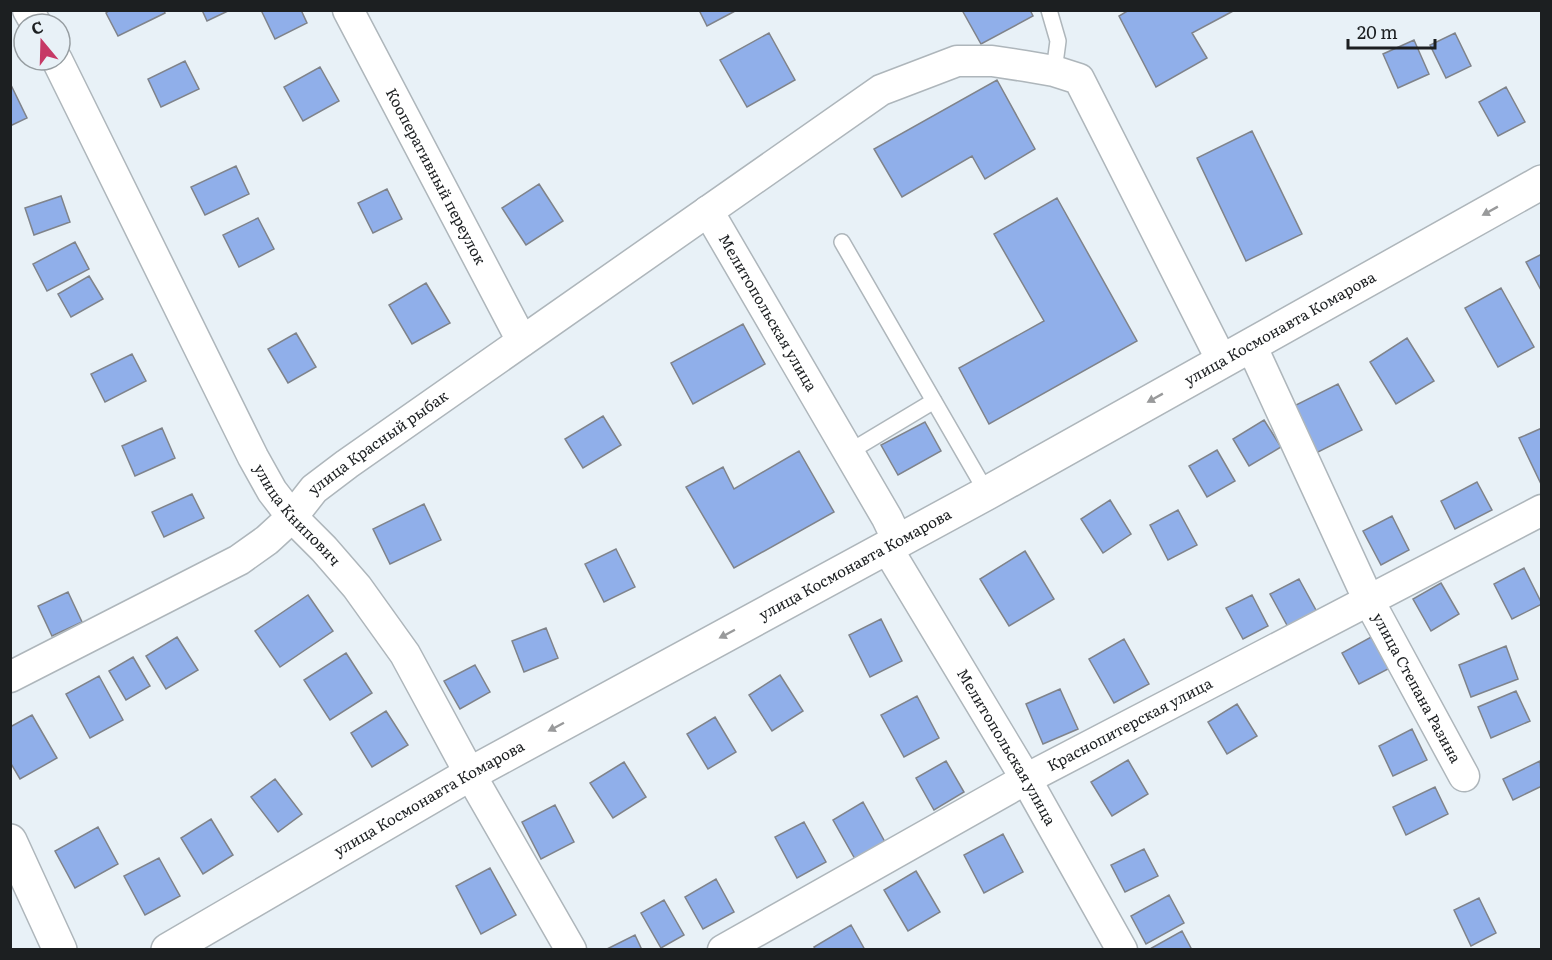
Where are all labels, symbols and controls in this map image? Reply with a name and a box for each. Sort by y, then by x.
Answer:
north arrow [12,12,72,72]
scale bar [1348,12,1435,50]
text: С [28,14,46,40]
text: 20 m [1357,18,1398,45]
street label: Кооперативный переулок [381,83,493,268]
one-way arrow [1482,206,1499,216]
street label: Мелитопольская улица [714,229,824,396]
street label: улица Космонавта Комарова [1179,264,1380,390]
street label: улица Красный рыбак [301,384,452,499]
one-way arrow [1147,393,1164,403]
street label: улица Книпович [249,459,347,571]
street label: улица Космонавта Комарова [754,501,956,625]
street label: улица Степана Разина [1367,608,1468,768]
one-way arrow [718,629,735,639]
street label: Мелитопольская улица [952,663,1063,830]
street label: Краснопитерская улица [1042,670,1217,776]
one-way arrow [547,722,564,732]
street label: улица Космонавта Комарова [329,733,529,861]

